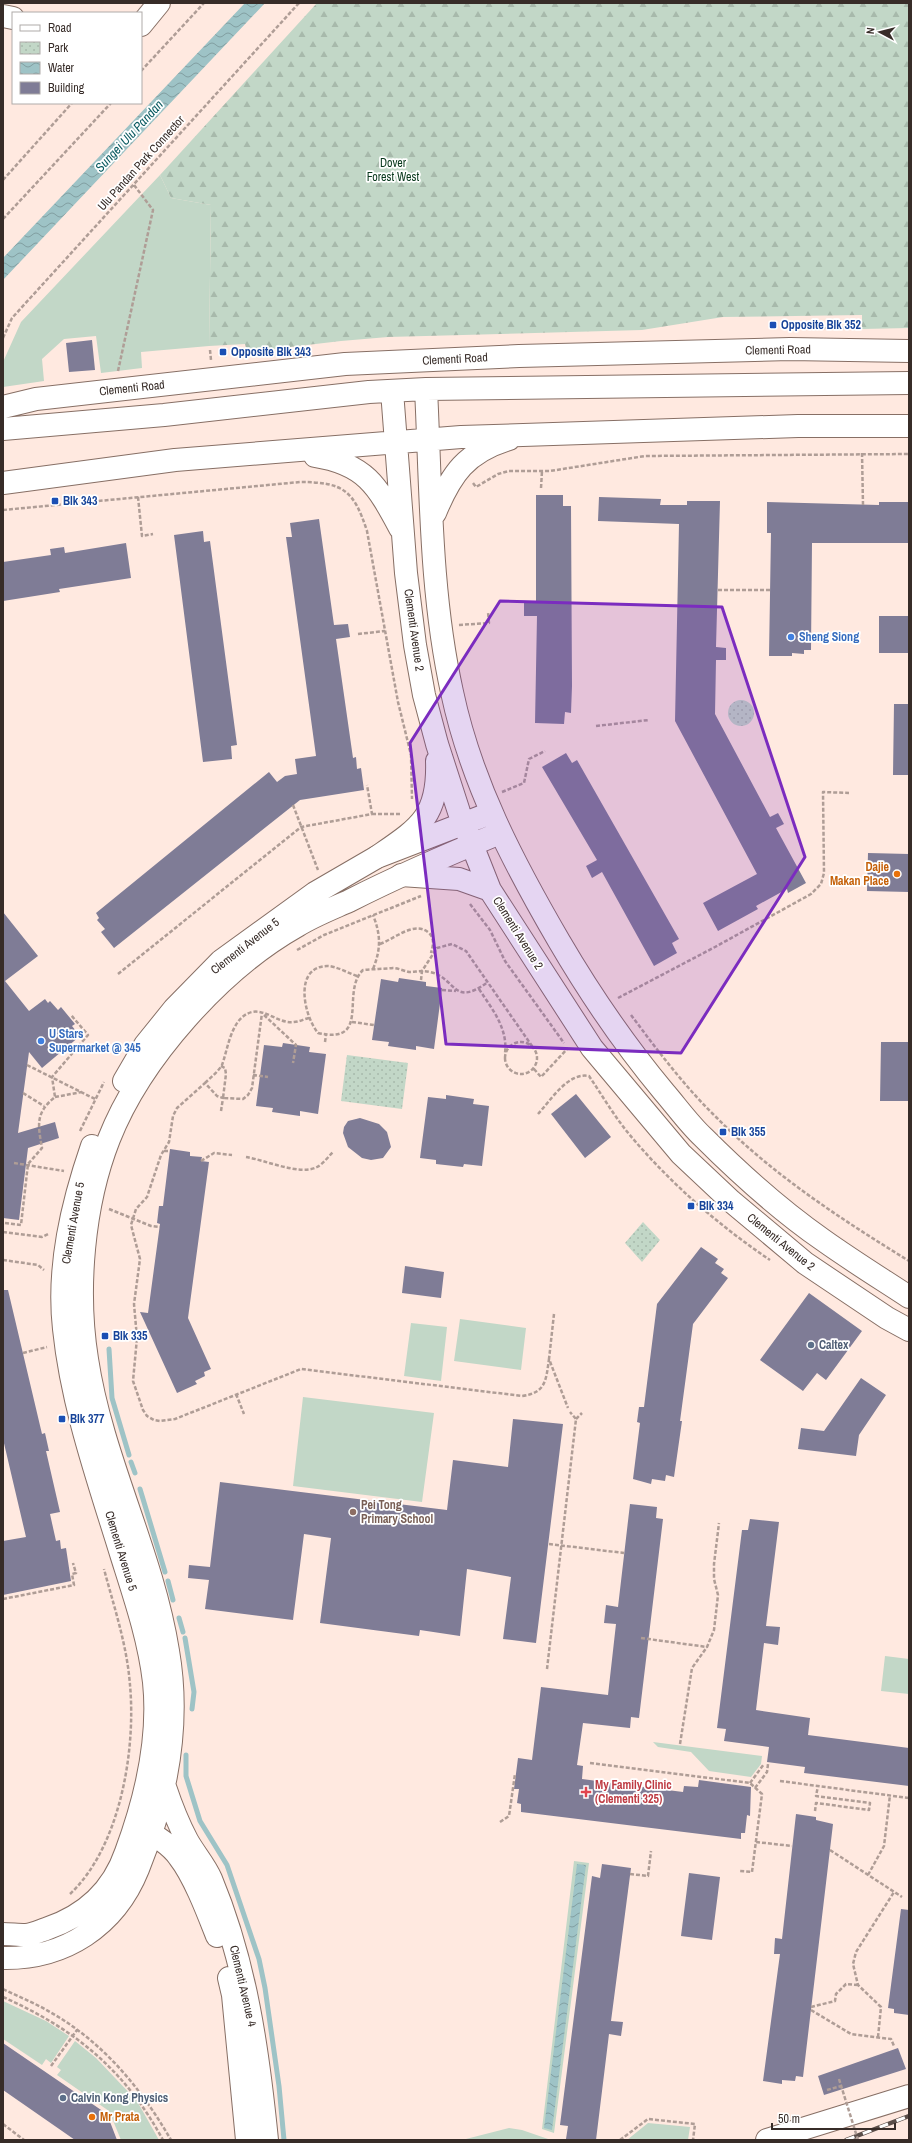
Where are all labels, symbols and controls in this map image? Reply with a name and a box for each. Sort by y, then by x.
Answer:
legend [12,12,142,104]
north arrow [860,12,900,52]
text: Road [48,20,72,36]
text: N [863,27,877,35]
text: Park [48,40,68,56]
text: Water [48,60,75,76]
text: Building [48,80,85,96]
water label: Sungei Ulu Pandan [91,96,167,176]
street label: Ulu Pandan Park Connector [94,112,188,214]
park label: Dover Forest West [367,155,419,185]
place label: Opposite Blk 352 [781,317,861,333]
marker: Opposite Blk 352 [768,320,778,330]
street label: Clementi Road [745,341,811,359]
place label: Opposite Blk 343 [231,344,311,360]
marker: Opposite Blk 343 [218,347,228,357]
street label: Clementi Road [422,349,488,369]
street label: Clementi Road [99,377,165,399]
place label: Blk 343 [63,493,98,509]
marker: Blk 343 [50,496,60,506]
street label: Clementi Avenue 2 [400,588,428,672]
place label: Sheng Siong [799,629,859,645]
marker: Sheng Siong [786,632,796,642]
place label: Dajie Makan Place [830,859,890,889]
marker: Dajie Makan Place [892,869,902,879]
street label: Clementi Avenue 2 [489,894,547,972]
street label: Clementi Avenue 5 [207,914,283,978]
place label: U Stars Supermarket @ 345 [49,1026,141,1056]
marker: U Stars Supermarket @ 345 [36,1036,46,1046]
place label: Blk 355 [731,1124,766,1140]
marker: Blk 355 [718,1127,728,1137]
street label: Clementi Avenue 5 [58,1180,88,1265]
place label: Blk 334 [699,1198,734,1214]
marker: Blk 334 [686,1201,696,1211]
street label: Clementi Avenue 2 [744,1210,818,1274]
place label: Blk 335 [113,1328,148,1344]
marker: Blk 335 [100,1331,110,1341]
place label: Caltex [819,1337,849,1353]
marker: Caltex [806,1340,816,1350]
place label: Blk 377 [70,1411,105,1427]
marker: Blk 377 [57,1414,67,1424]
place label: Pei Tong Primary School [361,1497,433,1527]
marker: Pei Tong Primary School [348,1507,358,1517]
street label: Clementi Avenue 5 [101,1509,141,1594]
place label: My Family Clinic (Clementi 325) [595,1777,672,1807]
marker: My Family Clinic (Clementi 325) [580,1786,592,1798]
street label: Clementi Avenue 4 [226,1944,260,2029]
place label: Calvin Kong Physics [71,2090,169,2106]
marker: Calvin Kong Physics [58,2093,68,2103]
scale bar [772,2105,895,2131]
place label: Mr Prata [100,2109,140,2125]
text: 50 m [778,2111,800,2127]
marker: Mr Prata [87,2112,97,2122]

